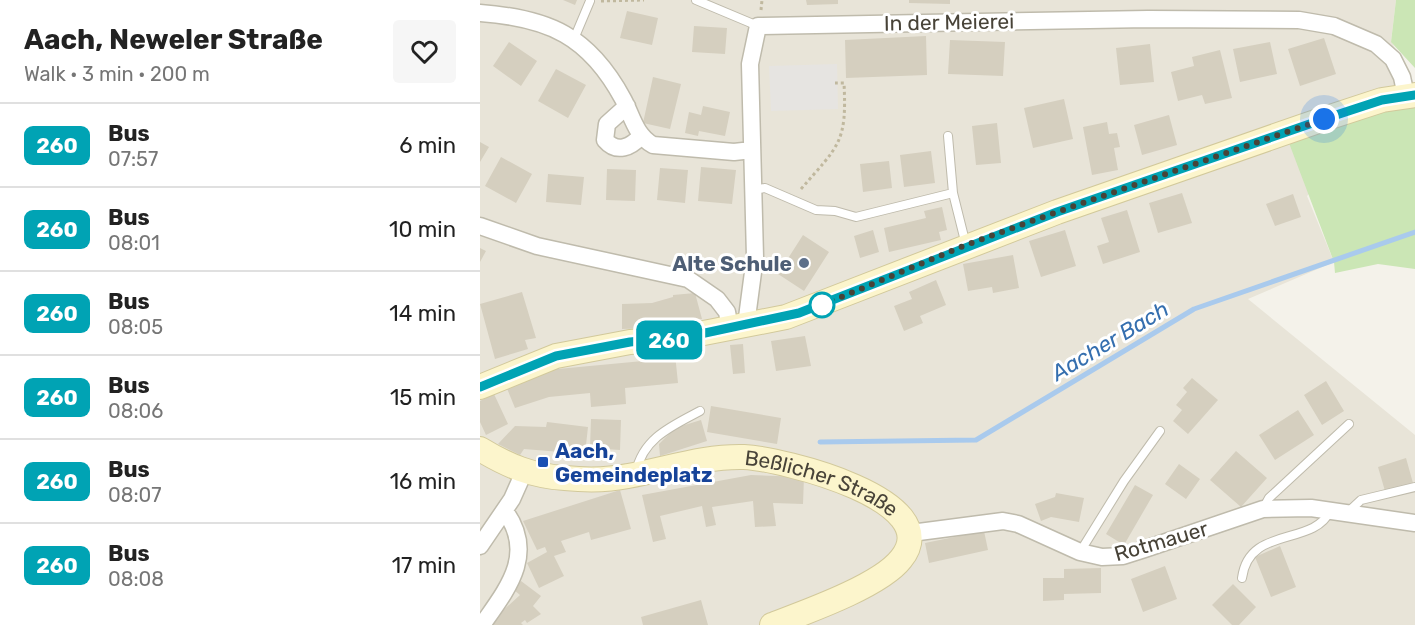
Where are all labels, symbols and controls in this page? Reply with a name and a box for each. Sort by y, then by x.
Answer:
street label: In der Meierei [884,8,1014,36]
button: heart [393,20,456,83]
text: Aach, Neweler Straße [24,23,323,56]
text: Walk · 3 min · 200 m [24,62,210,86]
your location [1309,104,1339,134]
text: Bus [108,120,150,147]
text: 6 min [399,132,456,159]
text: 260 [36,133,78,158]
text: 07:57 [108,147,158,171]
text: Bus [108,204,150,231]
text: 10 min [389,216,456,243]
text: 260 [36,217,78,242]
text: 08:01 [108,231,160,255]
place label: Alte Schule [672,251,792,276]
marker: Alte Schule [797,256,811,270]
text: Bus [108,288,150,315]
unlabelled marker [809,292,835,318]
water label: Aacher Bach [1046,295,1174,387]
text: 14 min [389,300,456,327]
text: 260 [36,301,78,326]
text: 08:05 [108,315,163,339]
line badge: 260 [634,320,704,360]
text: 260 [648,328,690,353]
text: Bus [108,372,150,399]
text: 15 min [390,384,456,411]
text: 260 [36,385,78,410]
text: 08:06 [108,399,163,423]
place label: Aach, Gemeindeplatz [555,438,713,487]
street label: Beßlicher Straße [744,444,904,521]
marker: Aach, Gemeindeplatz [536,455,550,469]
text: Bus [108,456,150,483]
text: 16 min [390,468,456,495]
text: 260 [36,469,78,494]
text: 08:07 [108,483,162,507]
street label: Rotmauer [1111,516,1211,566]
text: Bus [108,540,150,567]
text: 17 min [392,552,456,579]
text: 260 [36,553,78,578]
text: 08:08 [108,567,164,591]

